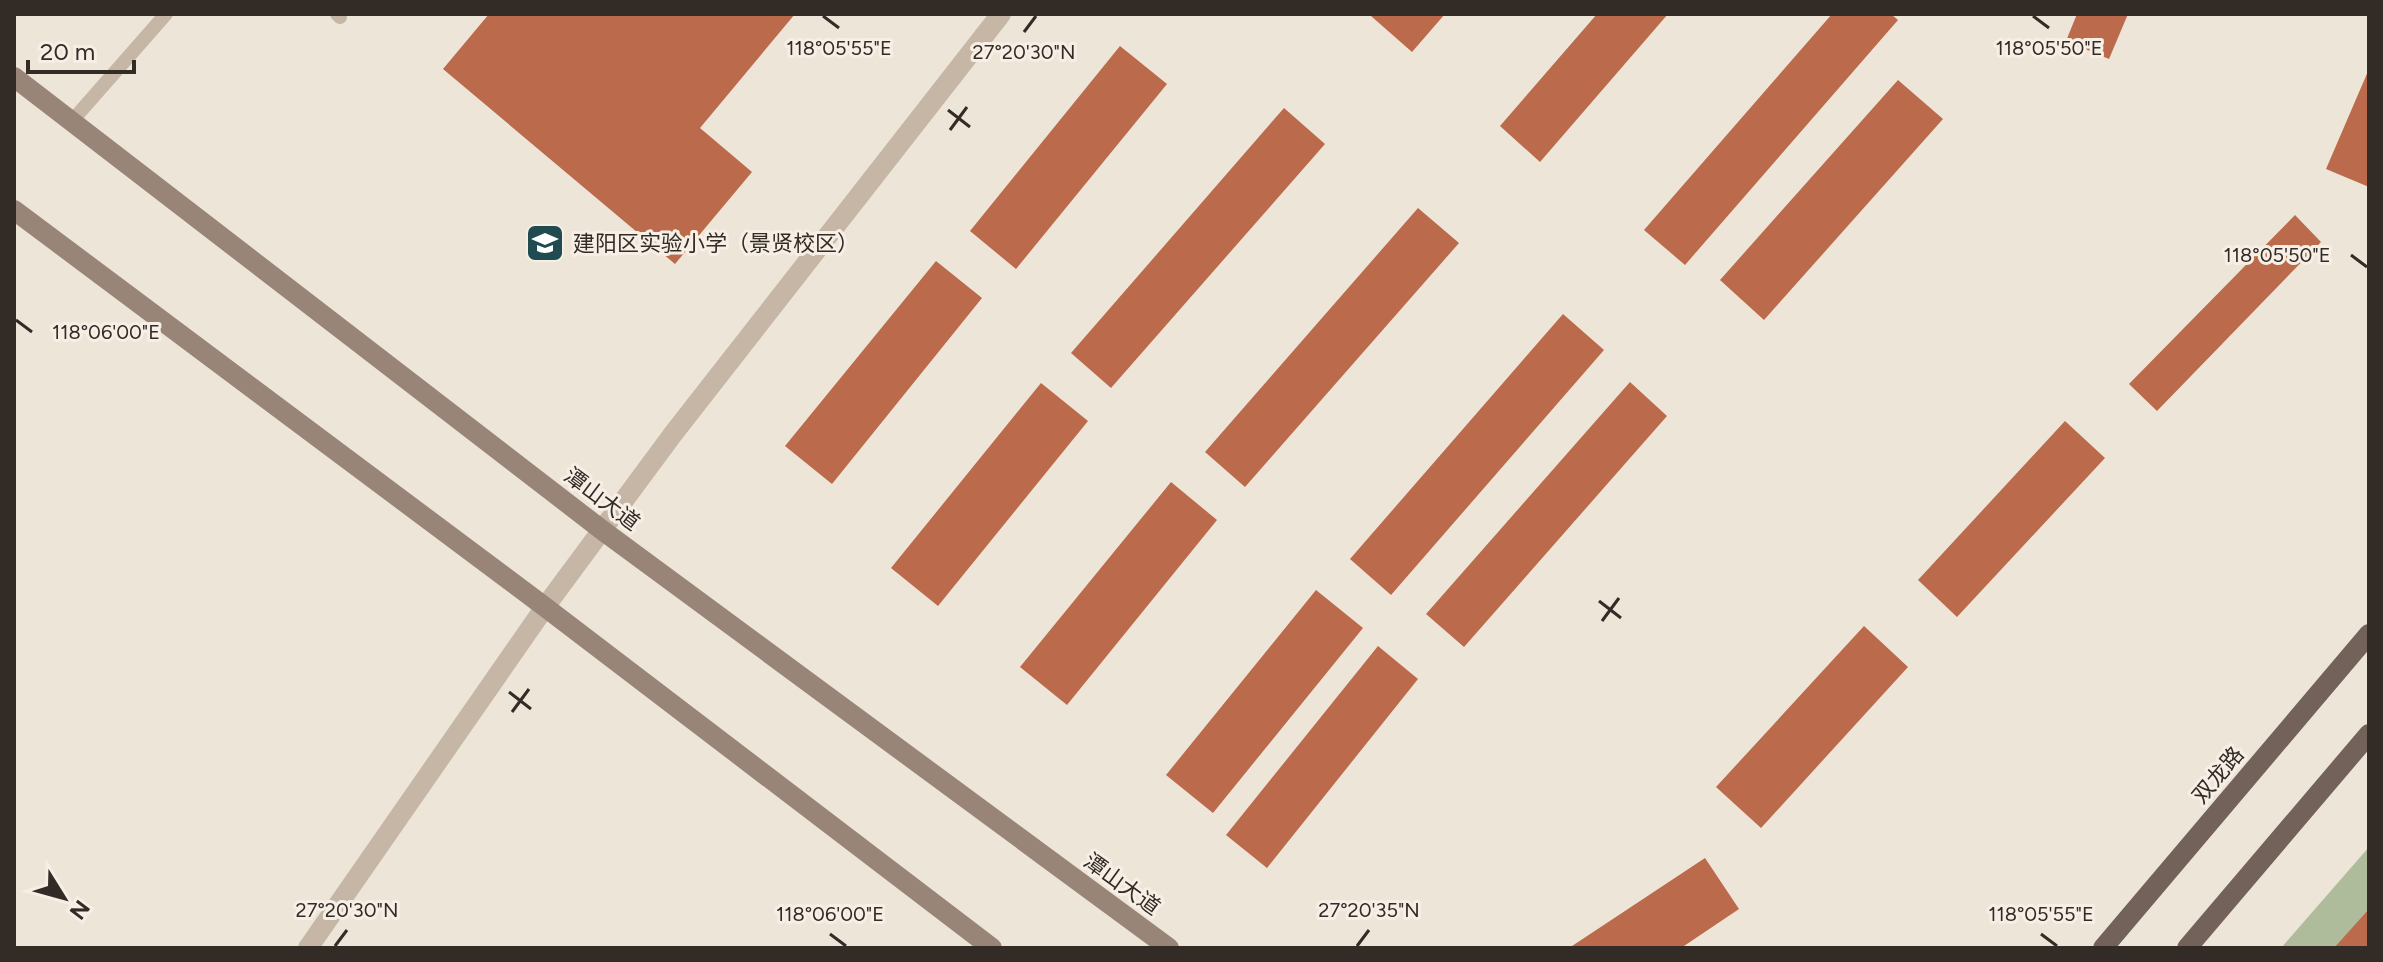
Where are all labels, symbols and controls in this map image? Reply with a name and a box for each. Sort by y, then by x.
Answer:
scale bar [28,24,134,74]
text: 118°05'55"E [786,36,892,60]
text: 118°05'50"E [1995,36,2103,60]
text: 20 m [40,37,95,66]
text: 27°20'30"N [973,40,1075,64]
school or university icon: 建阳区实验小学（景贤校区） [524,222,566,264]
place label: 建阳区实验小学（景贤校区） [573,230,859,257]
text: 118°05'50"E [2223,243,2331,267]
text: 118°06'00"E [52,320,160,344]
street label: 潭山大道 [559,462,645,536]
street label: 双龙路 [2186,741,2250,809]
street label: 潭山大道 [1078,847,1166,921]
north arrow [24,858,104,938]
text: N [64,895,95,925]
text: 27°20'30"N [296,898,398,922]
text: 27°20'35"N [1318,898,1420,922]
text: 118°06'00"E [776,902,884,926]
text: 118°05'55"E [1988,902,2094,926]

